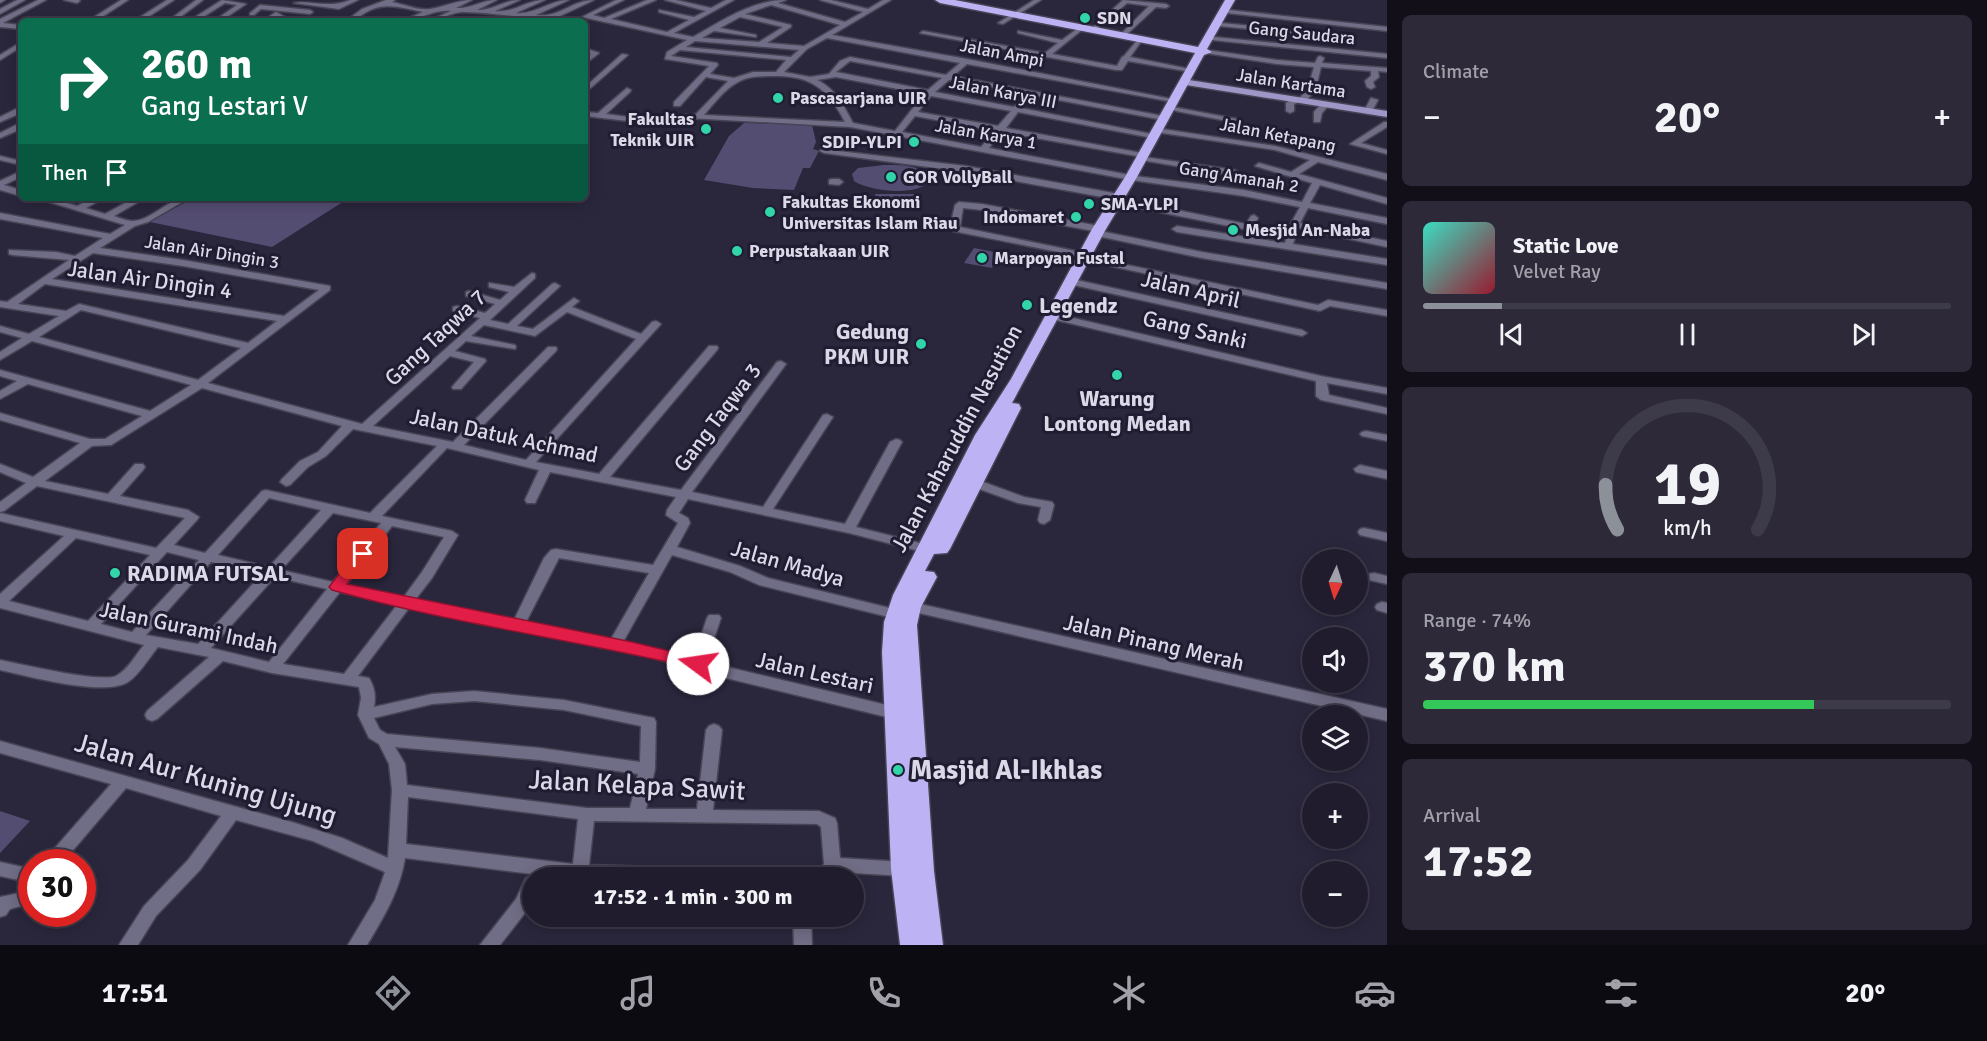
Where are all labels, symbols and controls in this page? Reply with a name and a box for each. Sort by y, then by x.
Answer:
place label: SDN [1097,7,1132,29]
marker: SDN [1078,11,1092,25]
street label: Gang Saudara [1248,16,1356,50]
street label: Jalan Ampi [958,34,1046,72]
text: 260 m [141,39,252,90]
icon: right [42,42,120,120]
text: Climate [1423,59,1489,84]
street label: Jalan Kartama [1235,63,1347,103]
street label: Jalan Karya III [947,71,1059,113]
place label: Pascasarjana UIR [790,87,927,109]
text: Gang Lestari V [141,90,308,123]
text: 20° [1654,90,1720,145]
marker: Pascasarjana UIR [771,91,785,105]
text: − [1423,97,1441,138]
text: + [1933,97,1951,138]
place label: Fakultas Teknik UIR [611,108,694,151]
street label: Jalan Ketapang [1218,113,1338,157]
street label: Jalan Karya 1 [933,114,1039,154]
marker: Fakultas Teknik UIR [699,122,713,136]
place label: SDIP-YLPI [822,131,902,153]
marker: SDIP-YLPI [907,135,921,149]
icon: arrive [100,156,133,189]
street label: Gang Amanah 2 [1178,157,1300,197]
text: Then [42,159,88,186]
place label: GOR VollyBall [903,166,1013,188]
marker: GOR VollyBall [884,170,898,184]
place label: Fakultas Ekonomi Universitas Islam Riau [782,191,958,234]
place label: SMA-YLPI [1101,193,1179,215]
marker: SMA-YLPI [1082,197,1096,211]
marker: Fakultas Ekonomi Universitas Islam Riau [763,205,777,219]
place label: Indomaret [983,206,1064,228]
marker: Indomaret [1069,210,1083,224]
place label: Mesjid An-Naba [1245,219,1370,241]
marker: Mesjid An-Naba [1226,223,1240,237]
street label: Jalan Air Dingin 3 [143,231,281,273]
text: Static Love [1513,232,1619,259]
place label: Perpustakaan UIR [749,240,889,262]
marker: Perpustakaan UIR [730,244,744,258]
place label: Marpoyan Fustal [994,247,1125,269]
marker: Marpoyan Fustal [975,251,989,265]
street label: Jalan Air Dingin 4 [66,255,234,304]
text: Velvet Ray [1513,259,1601,284]
street label: Jalan April [1139,265,1243,314]
street label: Gang Taqwa 7 [379,283,492,391]
place label: Legendz [1039,292,1118,319]
marker: Legendz [1020,298,1034,312]
street label: Gang Sanki [1140,304,1250,355]
place label: Gedung PKM UIR [824,318,909,370]
icon: previous [1495,318,1528,351]
icon: pause [1671,318,1704,351]
icon: next [1847,318,1880,351]
street label: Jalan Kaharuddin Nasution [885,320,1028,557]
marker: Gedung PKM UIR [914,337,928,351]
street label: Gang Taqwa 3 [668,358,767,477]
marker: Warung Lontong Medan [1110,368,1124,382]
place label: Warung Lontong Medan [1043,385,1191,437]
street label: Jalan Datuk Achmad [407,402,600,469]
text: 19 [1653,445,1721,522]
text: km/h [1663,515,1711,541]
pin [337,528,388,579]
street label: Jalan Madya [728,534,848,593]
icon: arrive [346,537,379,570]
north arrow [1302,549,1368,615]
map controls [1302,549,1368,927]
place label: RADIMA FUTSAL [127,560,289,587]
marker: RADIMA FUTSAL [108,566,122,580]
street label: Jalan Gurami Indah [97,595,281,660]
text: Range · 74% [1423,608,1531,633]
street label: Jalan Pinang Merah [1061,609,1247,676]
button: sound [1302,627,1368,693]
position arrow [666,632,730,696]
text: 370 km [1423,639,1566,694]
street label: Jalan Lestari [753,646,876,699]
button: layers [1302,705,1368,771]
street label: Jalan Aur Kuning Ujung [71,726,341,833]
place label: Masjid Al-Ikhlas [910,754,1102,787]
street label: Jalan Kelapa Sawit [528,763,746,808]
marker: Masjid Al-Ikhlas [891,763,905,777]
button: + [1302,783,1368,849]
text: Arrival [1423,803,1481,828]
text: 17:52 [1423,834,1533,889]
speed limit sign: 30 [18,849,96,927]
button: − [1302,861,1368,927]
text: 17:52 · 1 min · 300 m [593,883,793,910]
icon: directions [372,972,414,1014]
icon: music [617,972,659,1014]
icon: phone [863,972,905,1014]
icon: climate [1108,972,1150,1014]
icon: car [1354,972,1396,1014]
icon: filters [1600,972,1642,1014]
text: 17:51 [102,977,168,1010]
text: 20° [1845,977,1885,1010]

